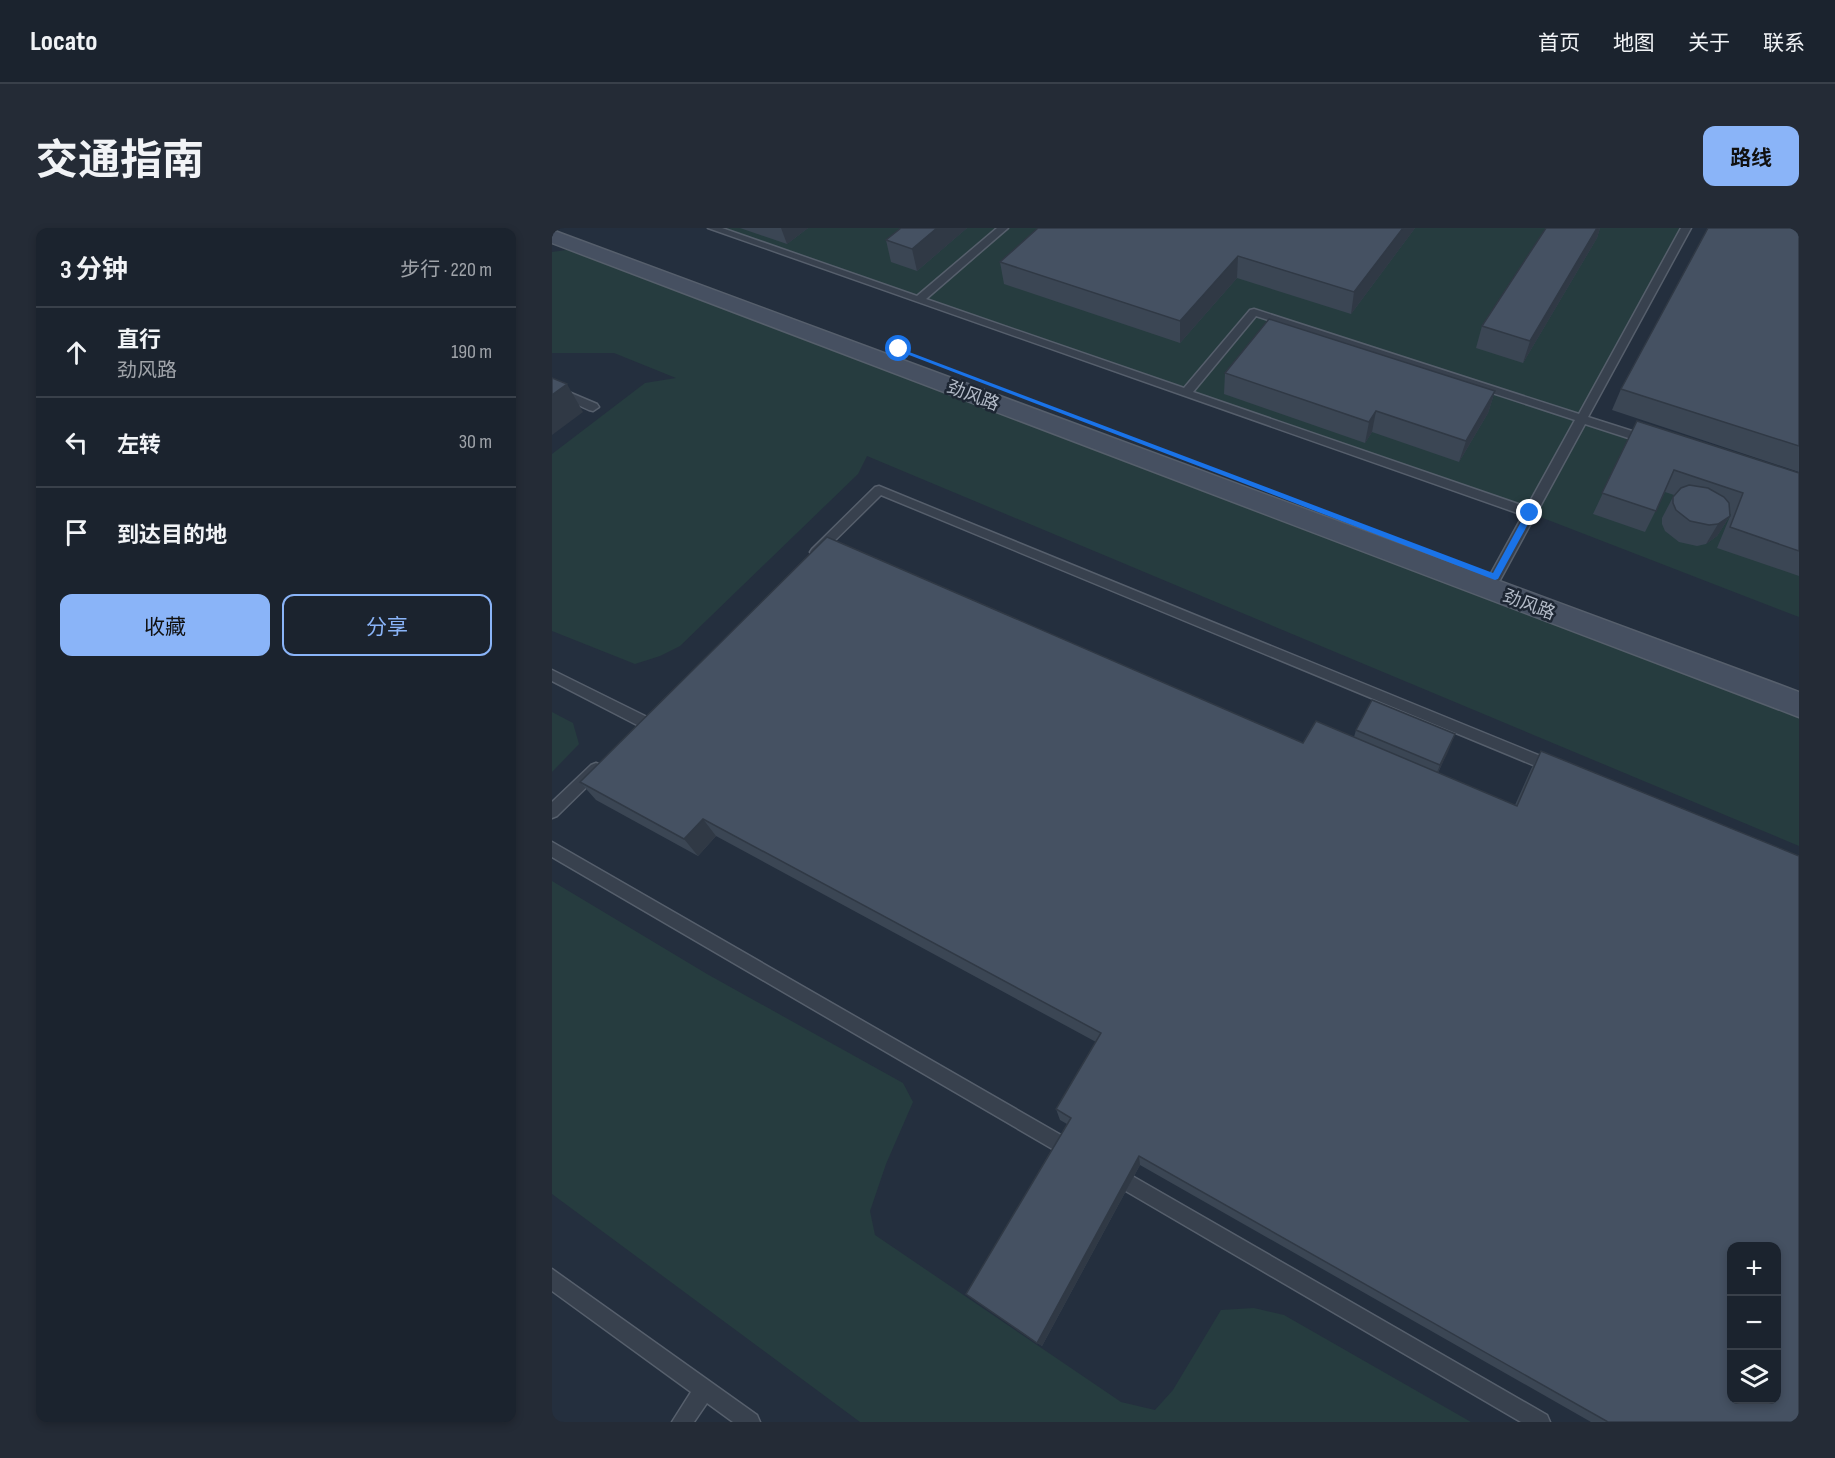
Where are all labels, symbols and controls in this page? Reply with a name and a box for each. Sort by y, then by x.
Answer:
text: Locato [30,25,97,58]
text: 首页 [1538,31,1580,56]
text: 地图 [1613,31,1655,56]
text: 关于 [1688,31,1730,56]
text: 联系 [1763,31,1805,56]
button: 路线 [1703,126,1799,186]
text: 交通指南 [36,136,204,187]
text: 3 分钟 [60,255,128,286]
text: 步行 · 220 m [400,258,492,282]
text: 直行 [117,327,161,354]
route start [885,335,911,361]
icon: ahead [60,336,93,369]
text: 190 m [451,340,492,364]
text: 劲风路 [117,359,177,383]
street label: 劲风路 [944,377,1002,415]
icon: left [60,426,93,459]
text: 30 m [459,430,492,454]
text: 左转 [117,432,161,459]
route end [1516,499,1542,525]
icon: arrive [60,516,93,549]
text: 到达目的地 [117,522,227,549]
street label: 劲风路 [1500,586,1558,624]
button: 收藏 [60,594,270,656]
button: 分享 [282,594,492,656]
map controls [1727,1242,1781,1404]
button: + [1727,1242,1781,1296]
button: − [1727,1296,1781,1350]
button: layers [1727,1350,1781,1404]

